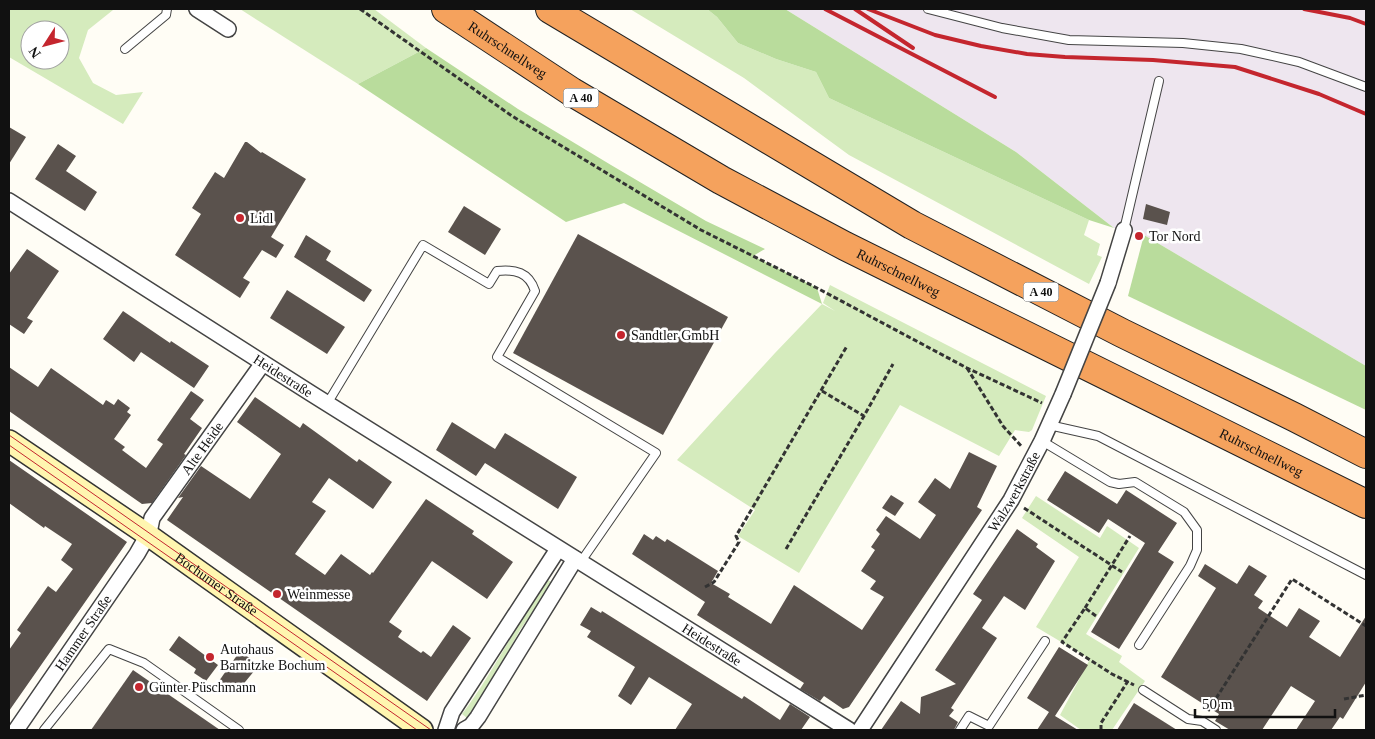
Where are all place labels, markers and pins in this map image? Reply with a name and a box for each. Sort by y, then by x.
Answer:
place label: Lidl [250,211,273,226]
marker: Lidl [234,212,246,224]
place label: Tor Nord [1149,229,1201,244]
marker: Tor Nord [1133,230,1145,242]
place label: Sandtler GmbH [631,328,719,343]
marker: Sandtler GmbH [615,329,627,341]
place label: Weinmesse [287,587,350,602]
marker: Weinmesse [271,588,283,600]
place label: Autohaus Barnitzke Bochum [220,642,325,673]
marker: Autohaus Barnitzke Bochum [204,651,216,663]
place label: Günter Püschmann [149,680,256,695]
marker: Günter Püschmann [133,681,145,693]

